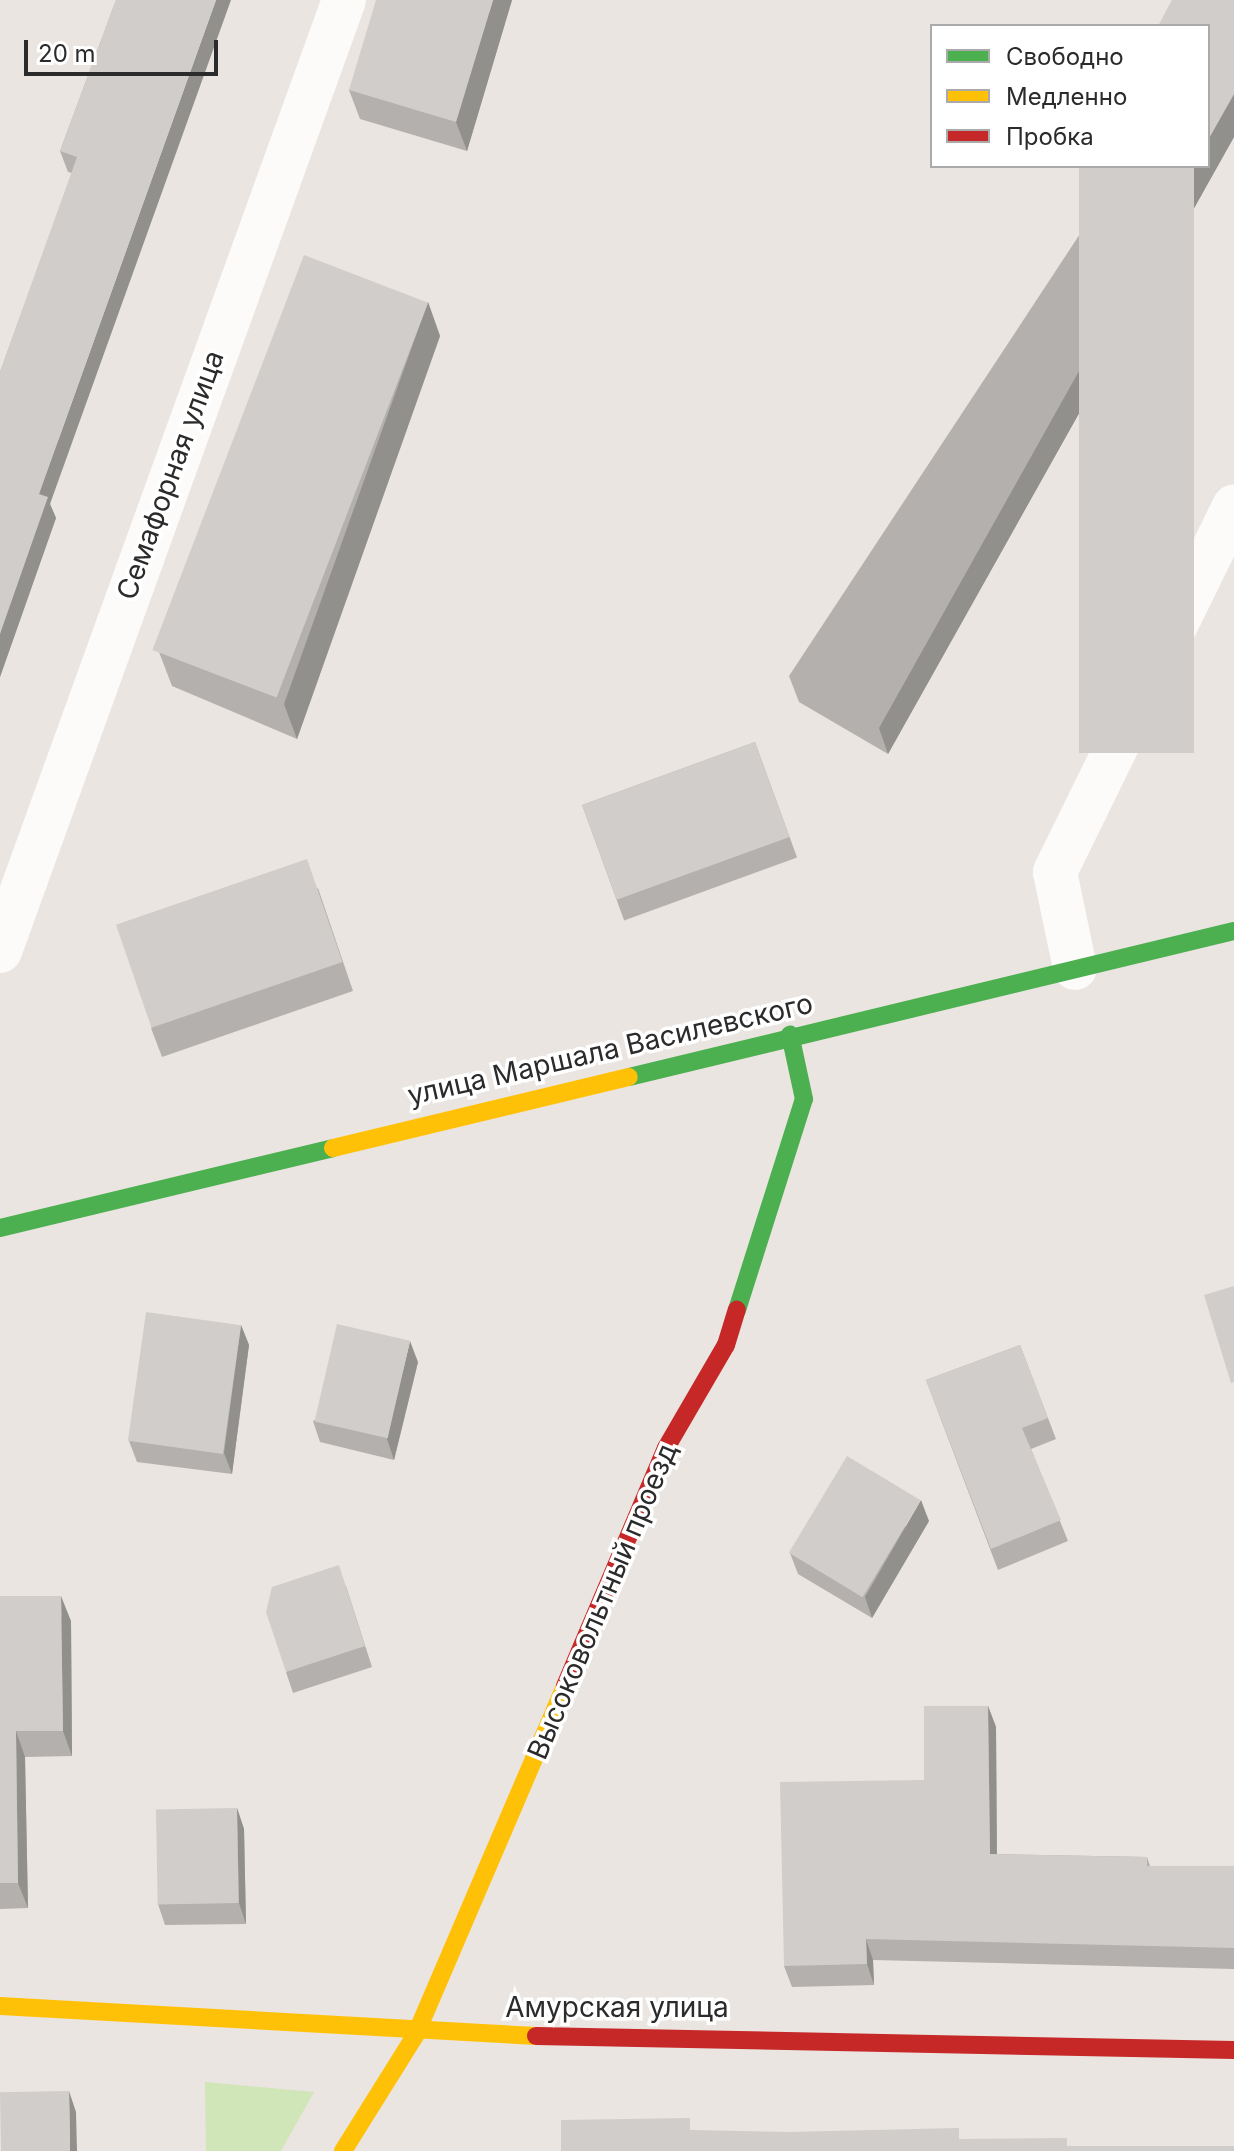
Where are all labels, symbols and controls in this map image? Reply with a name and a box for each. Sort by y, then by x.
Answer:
scale bar [28,24,222,74]
legend [930,24,1210,168]
text: 20 m [38,39,96,68]
text: Свободно [1006,42,1124,71]
text: Медленно [1006,82,1127,111]
text: Пробка [1006,122,1094,151]
street label: Семафорная улица [109,346,231,604]
street label: улица Маршала Василевского [404,986,816,1112]
street label: Высоковольтный проезд [520,1438,684,1764]
street label: Амурская улица [505,1990,729,2024]

